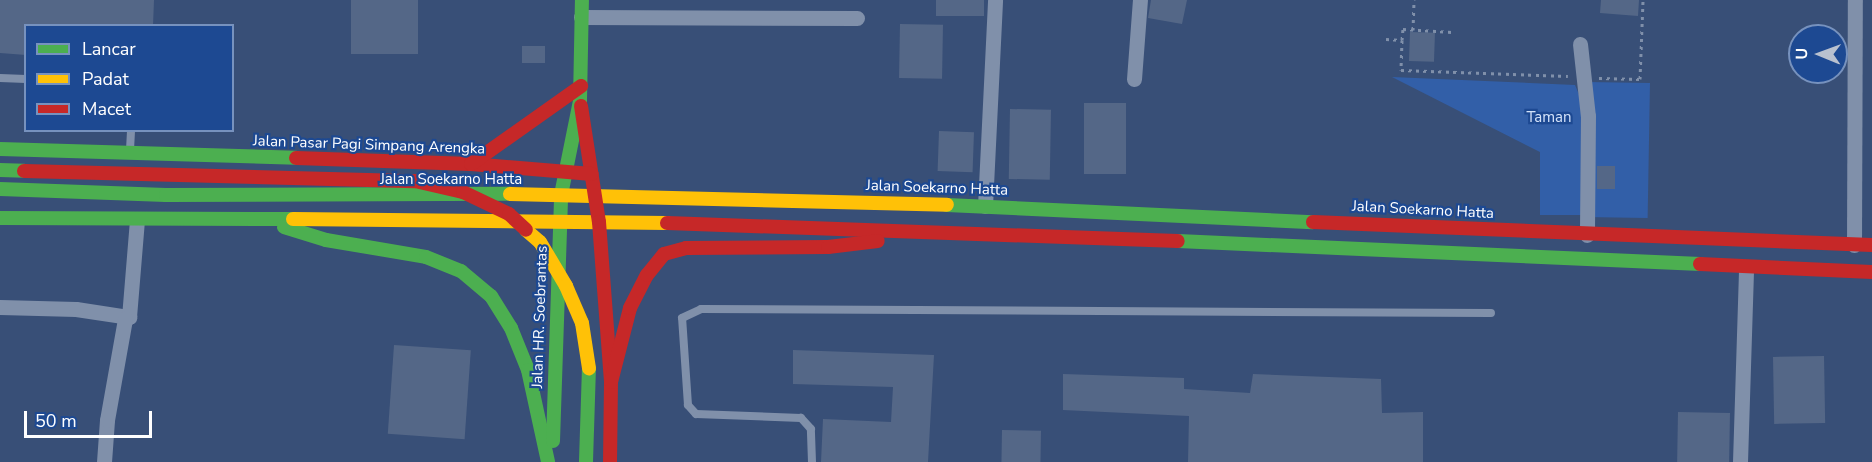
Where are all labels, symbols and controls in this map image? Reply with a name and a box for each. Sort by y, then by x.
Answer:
legend [24,24,234,132]
north arrow [1788,24,1848,84]
text: Lancar [82,37,136,61]
text: U [1791,48,1813,60]
text: Padat [82,67,129,91]
text: Macet [82,97,131,121]
park label: Taman [1526,109,1572,127]
street label: Jalan Pasar Pagi Simpang Arengka [252,132,486,158]
street label: Jalan Soekarno Hatta [380,171,522,189]
street label: Jalan Soekarno Hatta [866,177,1008,199]
street label: Jalan Soekarno Hatta [1352,197,1494,223]
street label: Jalan HR. Soebrantas [529,245,551,389]
scale bar [27,399,154,437]
text: 50 m [35,409,77,433]

